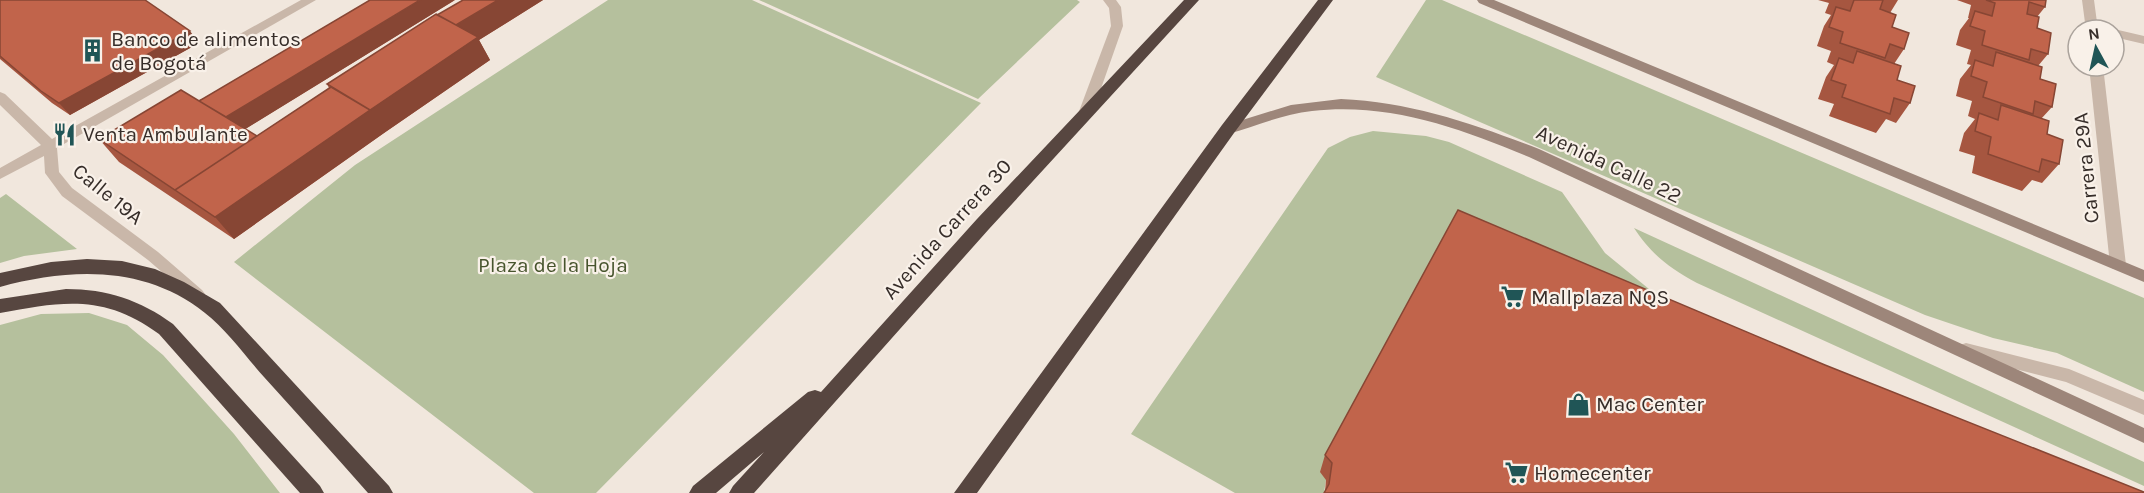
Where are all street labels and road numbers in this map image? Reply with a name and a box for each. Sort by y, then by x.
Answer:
street label: Carrera 29A [2068,112,2104,224]
street label: Avenida Calle 22 [1533,120,1685,208]
street label: Avenida Carrera 30 [878,154,1016,304]
street label: Calle 19A [68,159,148,229]

